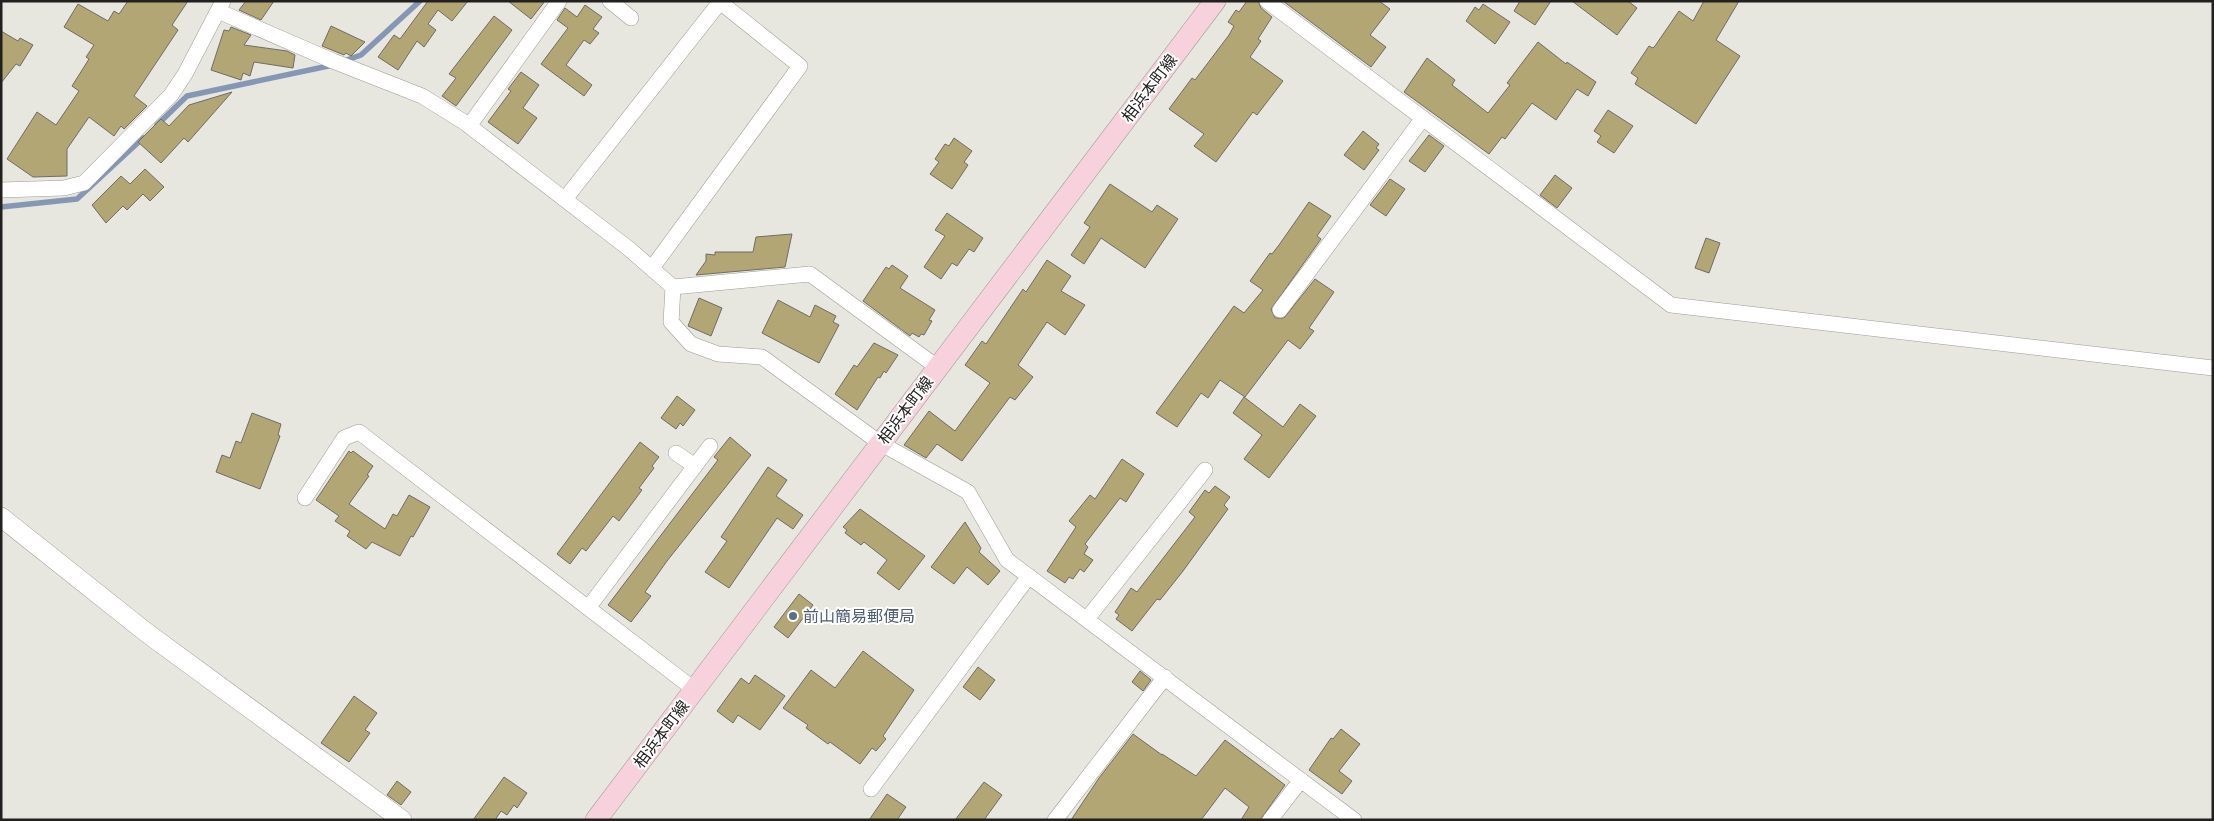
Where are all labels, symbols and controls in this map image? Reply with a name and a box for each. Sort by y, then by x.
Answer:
street label: 相浜本町線 [1118,51,1181,126]
street label: 相浜本町線 [874,373,937,448]
place label: 前山簡易郵便局 [803,607,915,626]
marker: 前山簡易郵便局 [787,610,799,622]
street label: 相浜本町線 [630,697,693,772]

